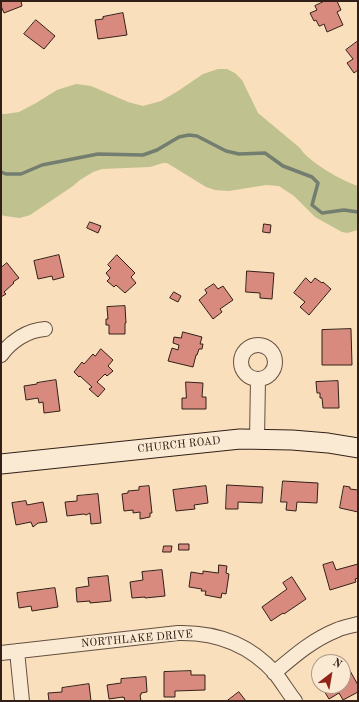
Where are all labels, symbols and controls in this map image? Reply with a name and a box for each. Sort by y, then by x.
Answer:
street label: CHURCH ROAD [137,434,221,456]
street label: NORTHLAKE DRIVE [81,628,193,650]
north arrow [311,654,351,694]
text: N [330,657,343,671]

